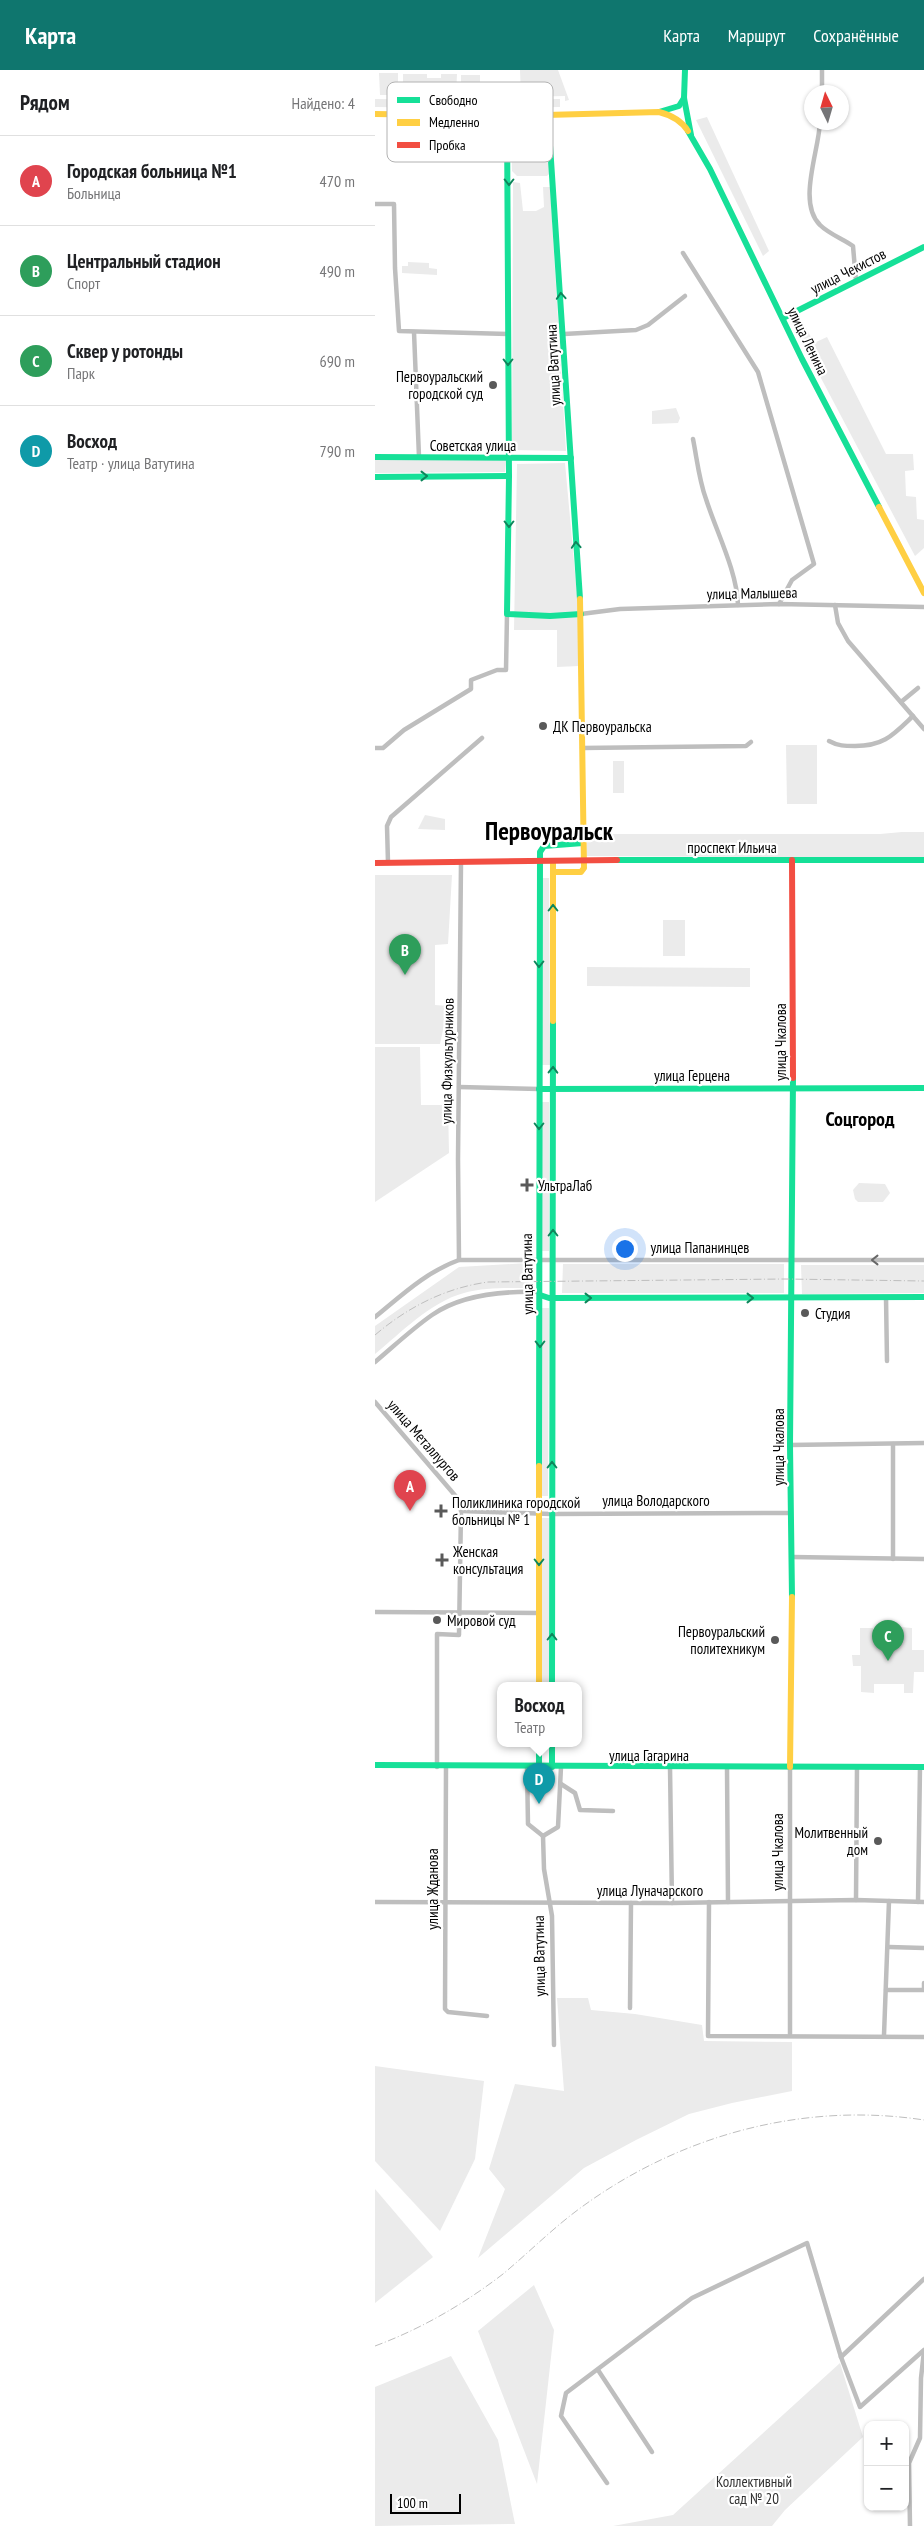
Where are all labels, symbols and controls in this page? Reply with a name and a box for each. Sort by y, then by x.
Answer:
text: Карта [25,20,76,51]
text: Карта [663,24,700,47]
text: Маршрут [728,24,785,47]
text: Сохранённые [813,24,899,47]
legend [387,82,553,162]
north arrow [804,85,849,130]
text: Рядом [20,89,70,116]
text: Свободно [429,91,477,109]
text: Найдено: 4 [292,93,355,113]
text: Медленно [429,113,480,131]
text: Пробка [429,136,466,154]
text: Городская больница №1 [67,159,237,183]
text: A [32,171,40,191]
text: 470 m [320,171,355,191]
one-way arrow [504,178,514,186]
text: Больница [67,183,121,203]
street label: улица Чекистов [807,244,889,298]
text: Центральный стадион [67,249,221,273]
text: B [32,261,40,281]
text: 490 m [320,261,355,281]
text: Спорт [67,273,100,293]
one-way arrow [556,291,567,299]
street label: улица Ленина [783,304,833,378]
street label: улица Ватутина [541,324,565,406]
text: Сквер у ротонды [67,339,183,363]
text: C [32,351,40,371]
text: 690 m [320,351,355,371]
one-way arrow [503,358,513,366]
text: Парк [67,363,95,383]
place label: Первоуральский городской суд [396,367,483,403]
marker: Первоуральский городской суд [487,379,499,391]
text: Восход [67,429,117,453]
street label: Советская улица [430,436,516,455]
text: D [32,441,40,461]
text: 790 m [320,441,355,461]
text: Театр · улица Ватутина [67,453,195,473]
one-way arrow [420,471,428,481]
one-way arrow [504,521,514,529]
one-way arrow [571,541,582,549]
street label: улица Малышева [706,583,798,603]
place label: ДК Первоуральска [553,717,652,736]
marker: ДК Первоуральска [537,720,549,732]
district label: Первоуральск [485,815,614,847]
street label: проспект Ильича [687,838,777,857]
one-way arrow [548,903,558,911]
pin: B [389,934,421,975]
one-way arrow [534,960,544,968]
street label: улица Физкультурников [436,998,458,1124]
street label: улица Чкалова [771,1003,790,1081]
one-way arrow [548,1066,558,1074]
street label: улица Герцена [654,1066,730,1085]
district label: Соцгород [825,1106,895,1132]
one-way arrow [534,1123,544,1131]
place label: УльтраЛаб [538,1176,592,1195]
marker: УльтраЛаб [520,1178,534,1192]
one-way arrow [548,1228,558,1236]
street label: улица Ватутина [517,1233,537,1315]
your location [612,1236,638,1262]
street label: улица Папанинцев [651,1238,749,1257]
one-way arrow [871,1255,879,1265]
one-way arrow [584,1293,592,1303]
one-way arrow [746,1293,754,1303]
place label: Студия [815,1304,851,1323]
marker: Студия [799,1307,811,1319]
one-way arrow [535,1340,545,1348]
street label: улица Металлургов [383,1395,465,1485]
street label: улица Чкалова [769,1408,788,1486]
one-way arrow [546,1461,557,1469]
pin: A [394,1470,426,1511]
street label: улица Володарского [602,1491,710,1510]
place label: Поликлиника городской больницы № 1 [452,1493,580,1529]
marker: Поликлиника городской больницы № 1 [434,1504,448,1518]
place label: Женская консультация [452,1542,524,1578]
marker: Женская консультация [435,1553,449,1567]
one-way arrow [534,1558,544,1566]
place label: Мировой суд [447,1611,516,1630]
marker: Мировой суд [431,1614,443,1626]
pin: C [872,1620,904,1661]
place label: Первоуральский политехникум [678,1622,765,1658]
one-way arrow [547,1632,557,1640]
marker: Первоуральский политехникум [769,1634,781,1646]
popup [497,1682,582,1747]
text: Восход [515,1693,565,1717]
text: Театр [515,1717,545,1737]
street label: улица Гагарина [609,1746,689,1765]
pin: D [523,1763,555,1804]
street label: улица Чкалова [768,1813,787,1891]
place label: Молитвенный дом [795,1823,868,1859]
marker: Молитвенный дом [872,1835,884,1847]
street label: улица Жданова [423,1848,442,1930]
street label: улица Луначарского [597,1881,703,1900]
street label: улица Ватутина [529,1915,549,1997]
map controls [864,2421,909,2511]
button: + [864,2421,909,2466]
button: − [864,2466,909,2511]
park label: Коллективный сад № 20 [716,2472,792,2508]
scale bar [390,2491,461,2514]
text: 100 m [397,2494,428,2512]

